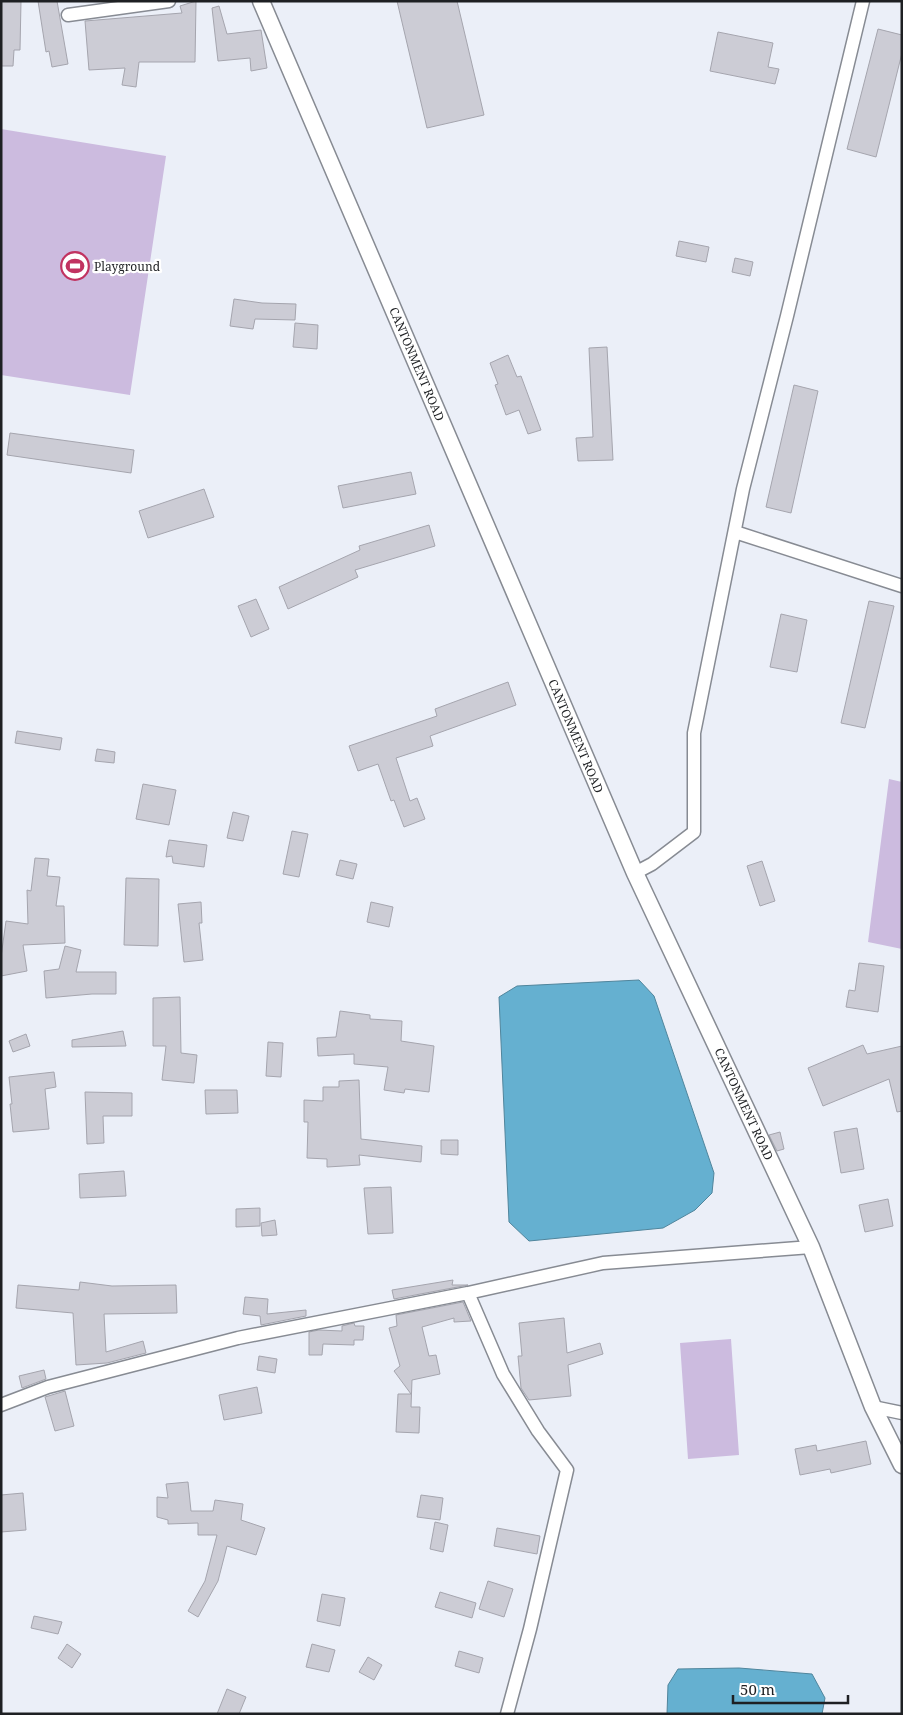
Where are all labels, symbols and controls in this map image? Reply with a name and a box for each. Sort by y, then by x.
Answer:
sports icon: Playground [60,251,90,281]
place label: Playground [94,258,161,275]
street label: CANTONMENT ROAD [385,305,449,424]
street label: CANTONMENT ROAD [544,677,608,796]
street label: CANTONMENT ROAD [711,1045,778,1163]
scale bar [733,1672,848,1704]
text: 50 m [740,1679,775,1699]

